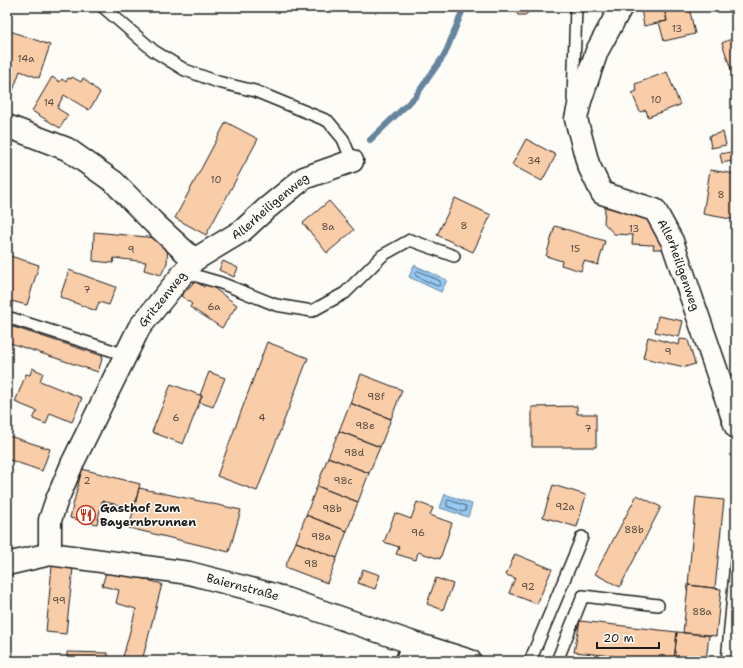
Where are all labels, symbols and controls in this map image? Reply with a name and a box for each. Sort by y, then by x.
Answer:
house number: 13 [672,22,682,35]
house number: 14a [18,52,35,65]
house number: 10 [651,93,661,106]
house number: 14 [44,96,54,109]
house number: 34 [527,154,541,167]
street label: Allerheiligenweg [229,169,311,244]
house number: 10 [211,173,221,186]
house number: 8 [718,188,725,201]
street label: Allerheiligenweg [654,216,703,313]
house number: 8 [461,219,468,232]
house number: 8a [322,220,335,233]
house number: 13 [629,222,639,235]
house number: 15 [570,242,580,255]
house number: 9 [128,243,135,256]
street label: Gritzenweg [135,268,190,331]
house number: 7 [84,283,91,296]
house number: 6a [207,300,221,313]
house number: 9 [665,345,672,358]
house number: 98f [367,390,385,403]
house number: 6 [173,411,180,424]
house number: 4 [259,411,266,424]
house number: 98e [355,419,375,432]
house number: 7 [585,422,592,435]
house number: 98d [344,446,365,459]
house number: 2 [84,474,91,487]
house number: 98c [334,474,352,487]
place label: Gasthof Zum Bayernbrunnen [100,500,196,530]
house number: 92a [555,500,575,513]
house number: 98b [322,502,342,515]
restaurant icon: Gasthof Zum Bayernbrunnen [75,504,97,526]
house number: 88b [624,523,644,536]
house number: 96 [411,526,425,539]
house number: 98a [311,530,332,543]
house number: 98 [304,557,318,570]
street label: Baiernstraße [205,570,282,604]
house number: 92 [521,580,535,593]
house number: 99 [52,594,66,607]
house number: 88a [692,605,713,618]
scale bar [597,624,659,650]
text: 20 m [603,630,634,646]

